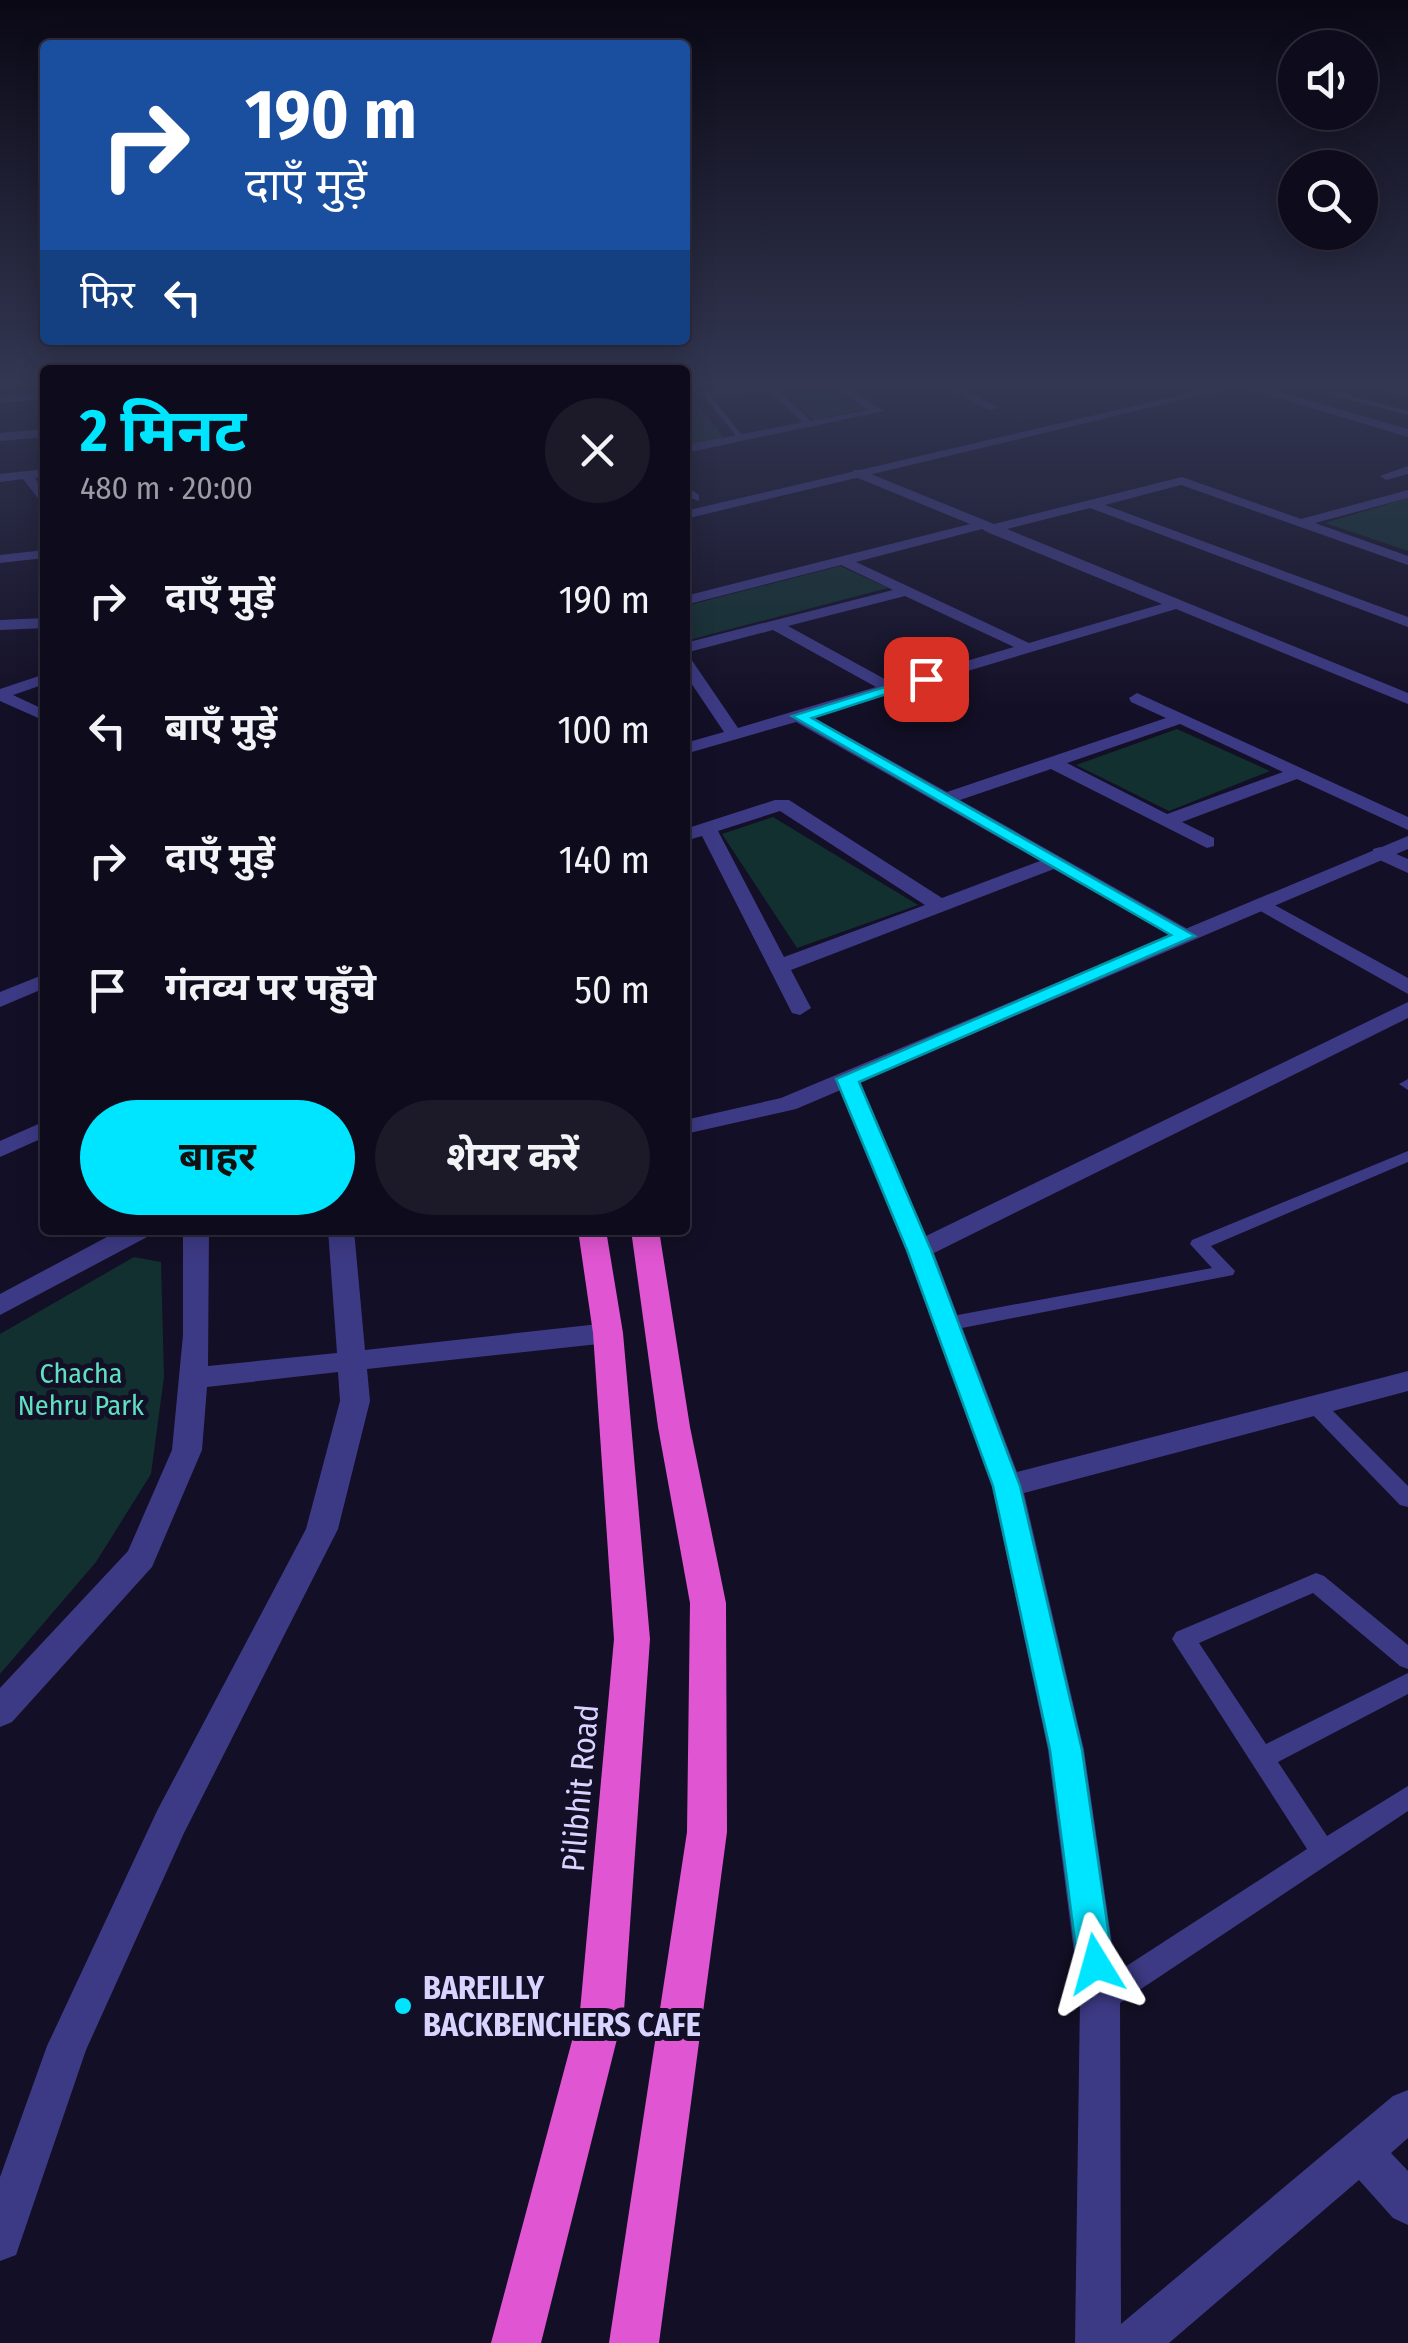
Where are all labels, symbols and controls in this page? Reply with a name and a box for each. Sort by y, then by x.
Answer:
map controls [1278,30,1378,250]
button: sound [1278,30,1378,130]
text: 190 m [245,73,417,157]
icon: right [80,80,210,210]
button: search [1278,150,1378,250]
text: दाएँ मुड़ें [245,158,367,212]
icon: left [155,270,210,325]
text: फिर [80,272,135,318]
text: 2 मिनट [80,395,246,467]
button: close [545,398,650,503]
text: 480 m · 20:00 [80,469,253,507]
icon: right [80,573,135,628]
text: दाएँ मुड़ें [165,574,275,620]
text: 190 m [559,577,650,623]
pin [884,637,969,722]
icon: arrive [899,652,954,707]
icon: left [80,703,135,758]
text: बाएँ मुड़ें [165,704,277,750]
text: 100 m [557,707,650,753]
icon: right [80,833,135,888]
text: दाएँ मुड़ें [165,834,275,880]
text: 140 m [559,837,650,883]
icon: arrive [80,963,135,1018]
text: गंतव्य पर पहुँचे [165,964,376,1010]
text: 50 m [575,967,650,1013]
button: बाहर [80,1100,355,1215]
button: शेयर करें [375,1100,650,1215]
park label: Chacha Nehru Park [18,1357,145,1422]
street label: Pilibhit Road [554,1703,606,1873]
position arrow [1044,1912,1148,2016]
place label: BAREILLY BACKBENCHERS CAFE [423,1969,701,2044]
marker: BAREILLY BACKBENCHERS CAFE [392,1995,414,2017]

